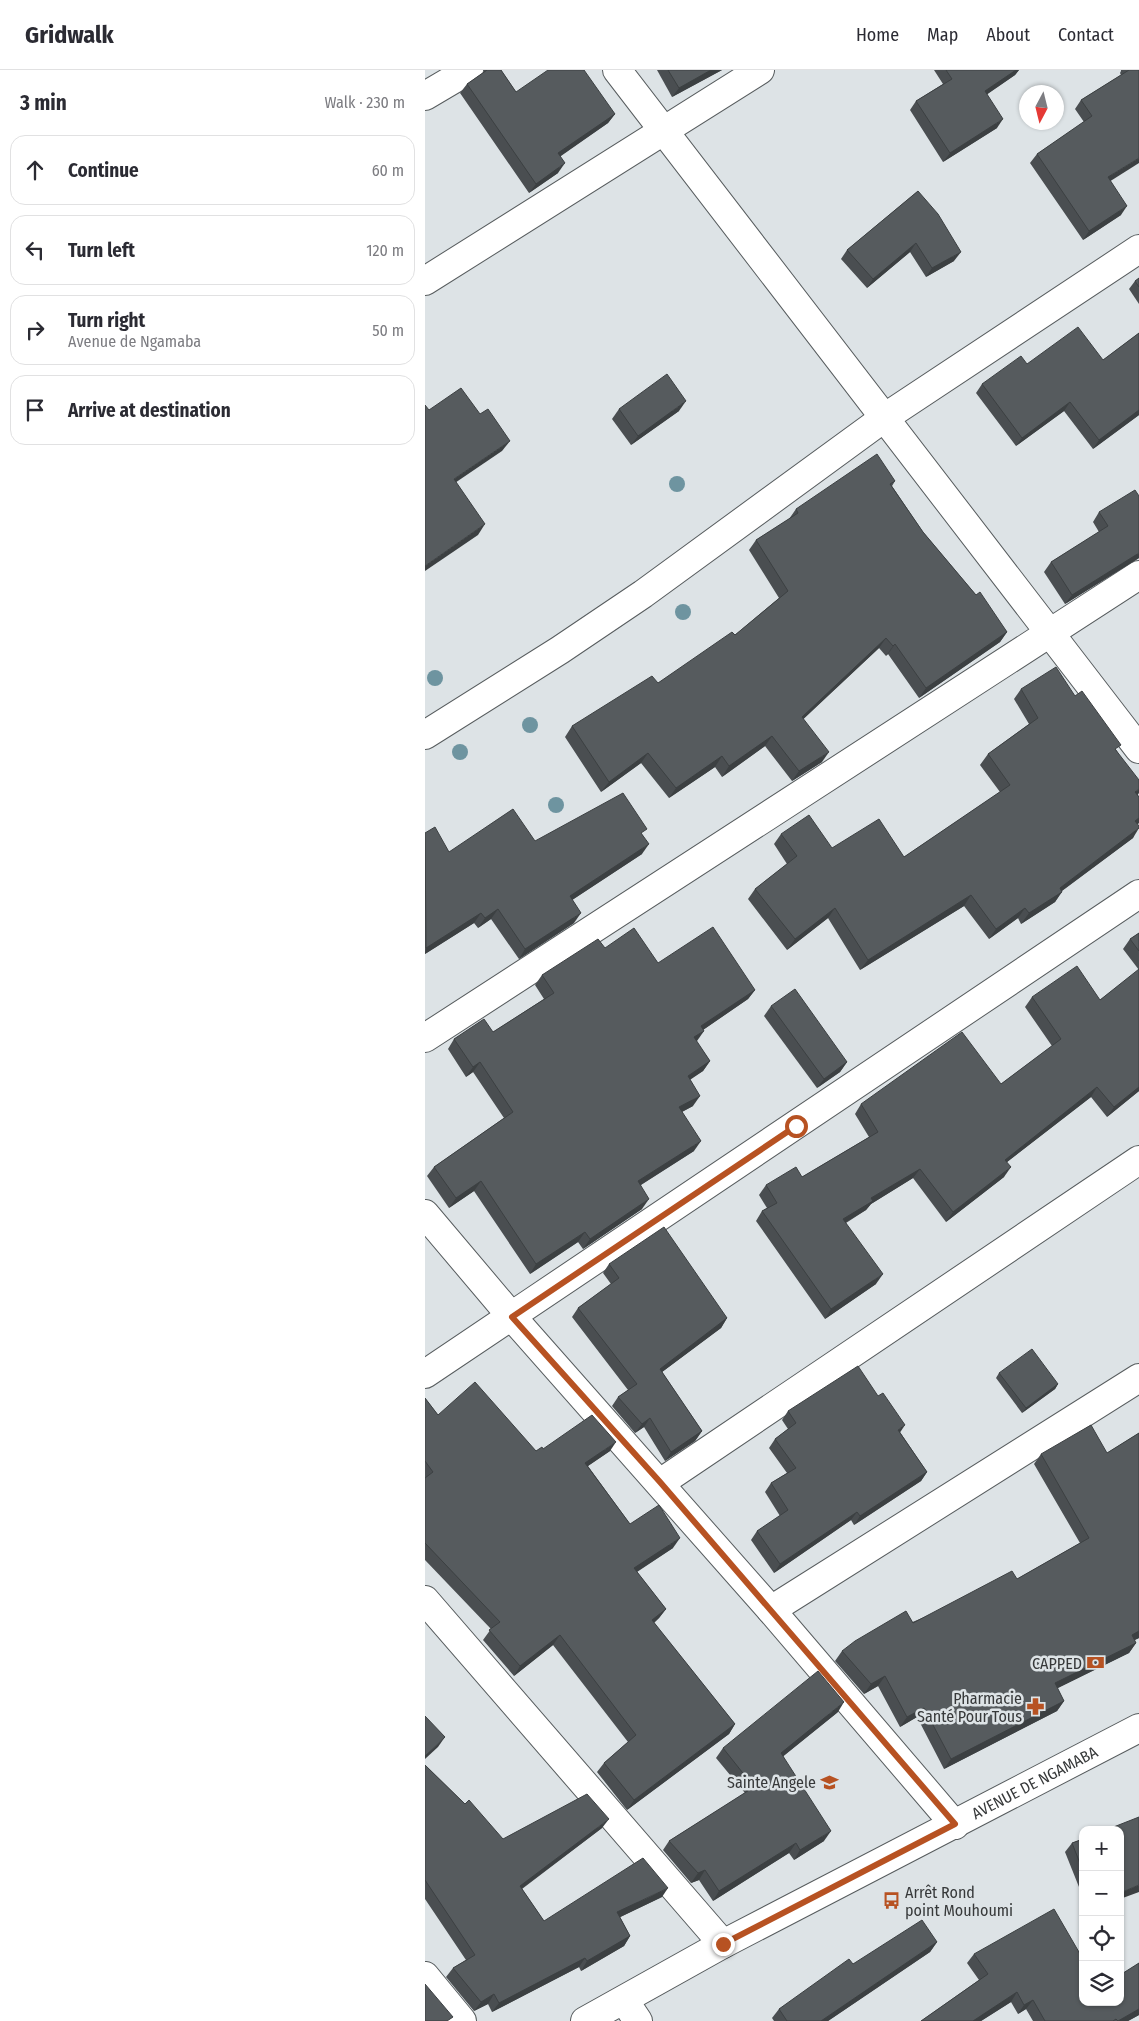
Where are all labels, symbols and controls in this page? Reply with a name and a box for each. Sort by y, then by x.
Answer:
text: Gridwalk [25,21,114,49]
text: Home [856,24,899,46]
text: Map [927,24,958,46]
text: About [986,24,1030,46]
text: Contact [1058,24,1114,46]
north arrow [1019,85,1064,130]
text: 3 min [20,90,67,116]
text: Walk · 230 m [325,93,405,112]
icon: ahead [21,156,49,184]
text: Continue [68,159,139,182]
text: 60 m [372,161,404,180]
icon: left [21,236,49,264]
text: Turn left [68,239,135,262]
text: 120 m [366,241,404,260]
text: Turn right [68,309,145,332]
icon: right [21,316,49,344]
text: 50 m [372,321,404,340]
text: Avenue de Ngamaba [68,332,201,351]
icon: arrive [21,396,49,424]
text: Arrive at destination [68,399,231,422]
route start [785,1115,808,1138]
bank icon: CAPPED [1086,1653,1106,1673]
place label: CAPPED [1032,1654,1082,1673]
place label: Pharmacie Santé Pour Tous [917,1689,1022,1726]
pharmacy icon: Pharmacie Santé Pour Tous [1026,1697,1046,1717]
street label: AVENUE DE NGAMABA [968,1742,1101,1823]
school or university icon: Sainte Angele [820,1772,840,1792]
place label: Sainte Angele [727,1773,816,1792]
map controls [1079,1826,1124,2006]
button: + [1079,1826,1124,1871]
button: − [1079,1871,1124,1916]
place label: Arrêt Rond point Mouhoumi [905,1883,1013,1920]
bus stop icon: Arrêt Rond point Mouhoumi [881,1891,901,1911]
button: locate [1079,1916,1124,1961]
route end [712,1933,735,1956]
button: layers [1079,1961,1124,2006]

